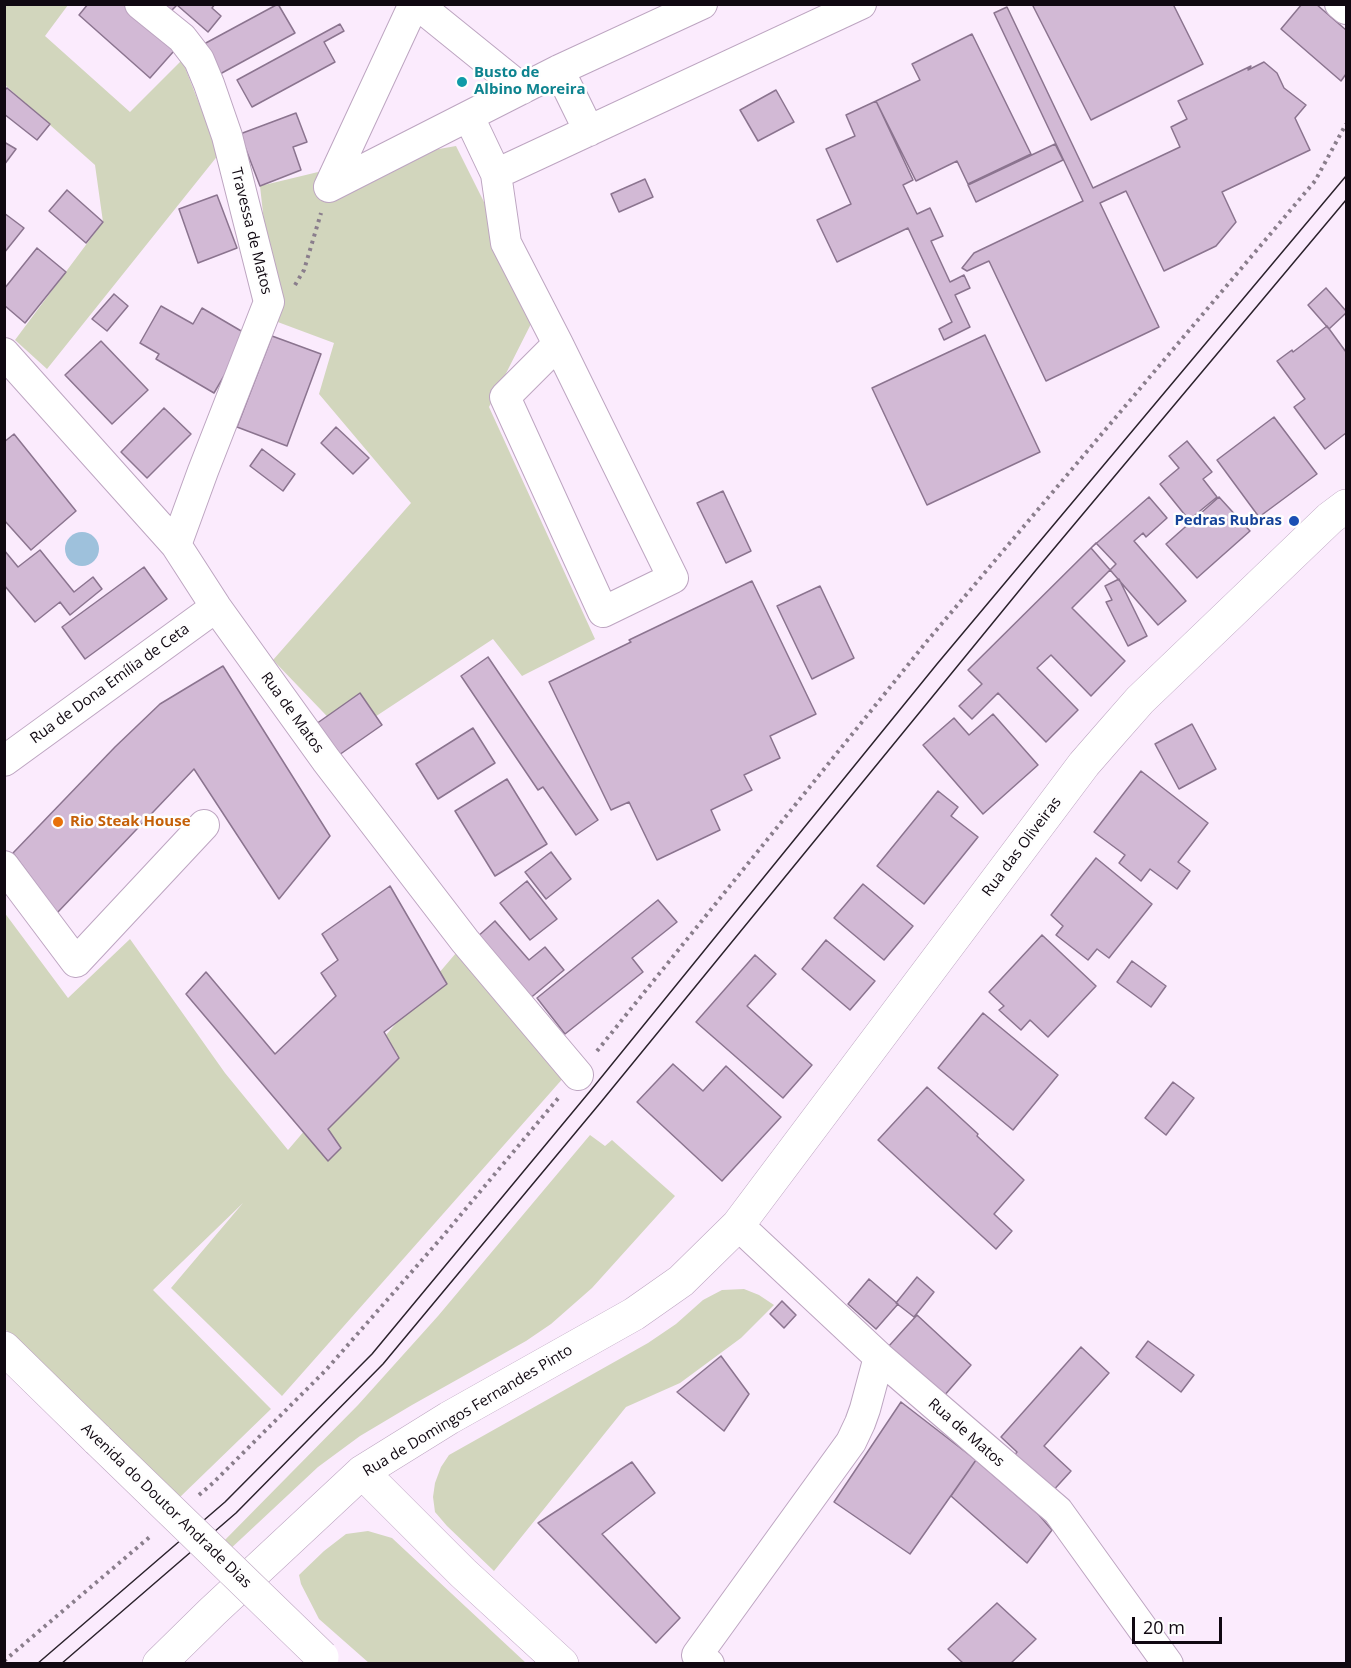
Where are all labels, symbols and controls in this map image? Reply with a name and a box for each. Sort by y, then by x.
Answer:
place label: Busto de Albino Moreira [474,64,586,99]
marker: Busto de Albino Moreira [455,75,469,89]
street label: Travessa de Matos [227,166,275,296]
place label: Pedras Rubras [1174,512,1282,530]
marker: Pedras Rubras [1287,514,1301,528]
street label: Rua de Dona Emília de Ceta [27,620,193,748]
street label: Rua de Matos [257,669,327,757]
street label: Rua das Oliveiras [979,794,1065,900]
place label: Rio Steak House [70,813,190,831]
marker: Rio Steak House [51,815,65,829]
street label: Rua de Domingos Fernandes Pinto [360,1341,576,1481]
street label: Rua de Matos [924,1395,1008,1471]
street label: Avenida do Doutor Andrade Dias [77,1420,255,1592]
scale bar [1135,1605,1225,1643]
text: 20 m [1143,1615,1185,1639]

